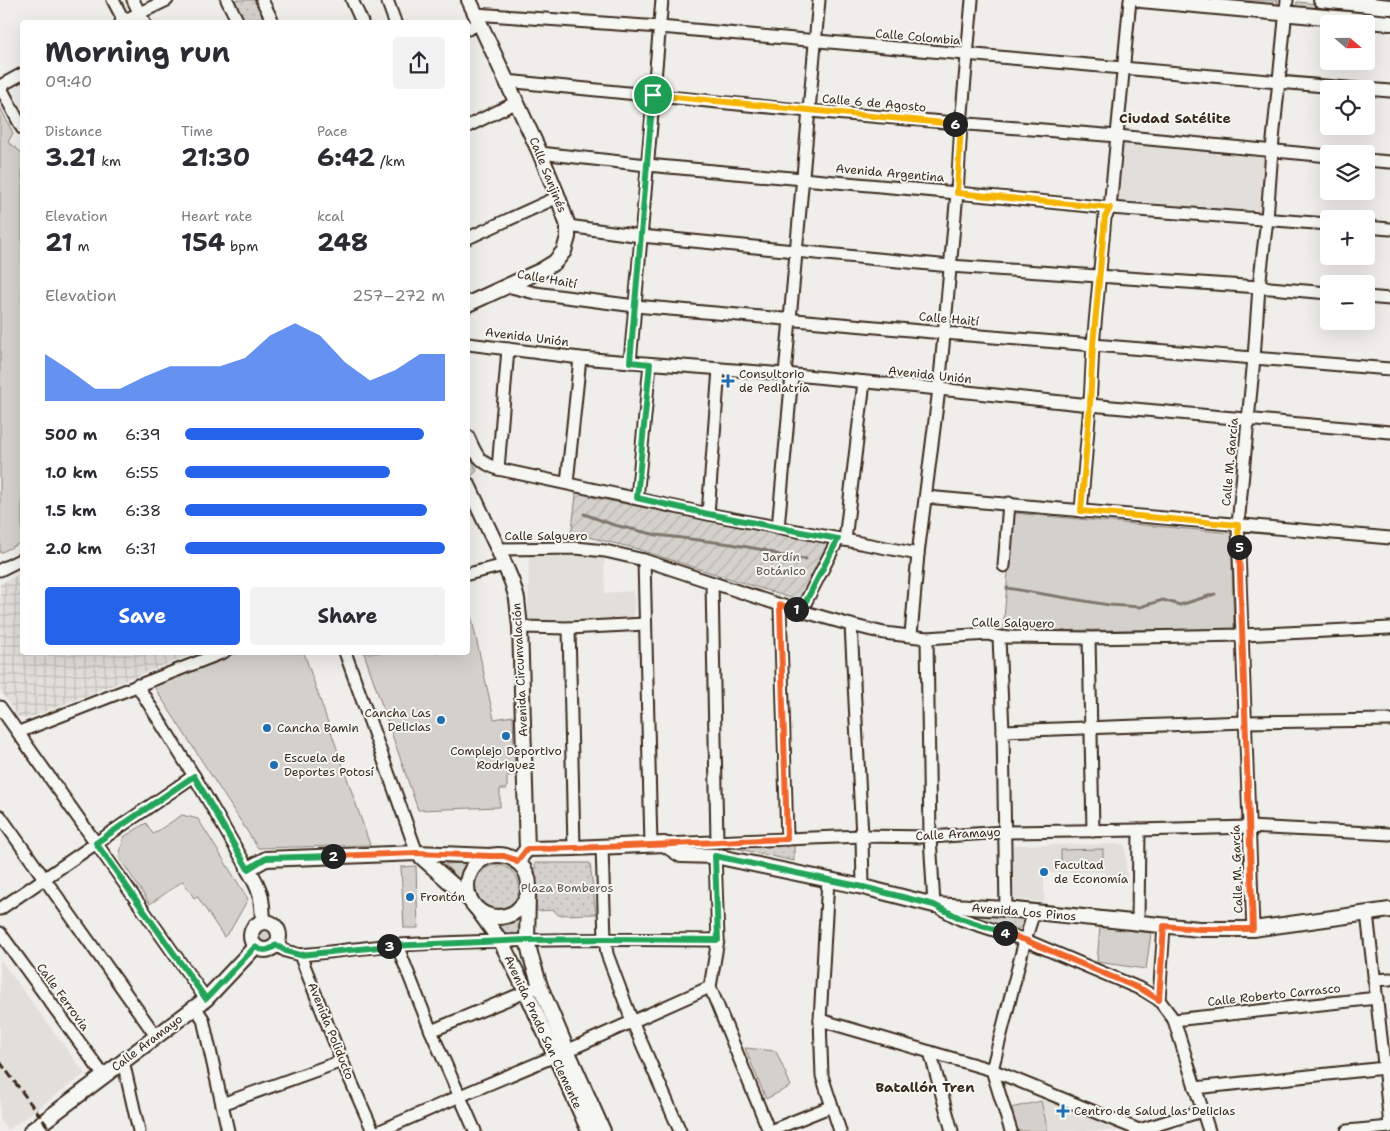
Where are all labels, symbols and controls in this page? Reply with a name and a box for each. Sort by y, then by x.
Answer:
north arrow [1320,15,1375,70]
map controls [1320,15,1375,330]
street label: Calle Colombia [875,25,962,49]
text: Morning run [45,33,230,71]
button: share [393,37,445,89]
text: 09:40 [45,71,92,92]
pin [632,74,674,116]
button: locate [1320,80,1375,135]
icon: arrive [639,81,667,109]
street label: Calle 6 de Agosto [821,90,927,116]
district label: Ciudad Satélite [1119,109,1231,127]
pin: 6 [942,112,968,136]
text: 6 [951,115,960,133]
text: Distance [45,122,102,140]
text: Time [181,122,213,140]
text: Pace [317,122,348,140]
street label: Calle Sanjinés [526,135,570,215]
text: 3.21 [45,140,96,174]
text: 21:30 [181,140,250,174]
text: 6:42 [317,140,375,174]
button: layers [1320,145,1375,200]
text: km [96,152,121,170]
text: /km [375,152,405,170]
street label: Avenida Argentina [835,160,946,186]
text: Elevation [45,207,108,225]
text: Heart rate [181,207,252,225]
text: kcal [317,207,344,225]
button: + [1320,210,1375,265]
text: 21 [45,225,73,259]
text: 154 [181,225,225,259]
text: 248 [317,225,368,259]
text: m [73,237,90,255]
text: bpm [225,237,258,255]
street label: Calle Haití [516,266,579,292]
button: − [1320,275,1375,330]
text: Elevation [45,285,117,306]
text: 257–272 m [352,285,445,306]
street label: Calle Haití [918,308,980,330]
street label: Avenida Unión [484,324,570,350]
street label: Avenida Unión [887,363,973,387]
place label: Consultorio de Pediatría [739,366,810,396]
marker: Consultorio de Pediatría [721,374,735,388]
street label: Calle M. García [1218,416,1242,507]
text: 500 m [45,424,97,445]
text: 6:39 [125,424,161,445]
text: 1.0 km [45,462,97,483]
text: 6:55 [125,462,159,483]
text: 1.5 km [45,500,97,521]
text: 6:38 [125,500,161,521]
street label: Calle Salguero [505,528,587,544]
pin: 5 [1226,534,1252,560]
text: 2.0 km [45,538,102,559]
text: 6:31 [125,538,156,559]
text: 5 [1235,538,1244,556]
park label: Jardín Botánico [756,549,806,579]
button: Save [45,587,240,645]
button: Share [250,587,445,645]
pin: 1 [784,596,808,622]
text: 1 [793,600,800,618]
street label: Avenida Circunvalación [508,603,532,737]
street label: Calle Salguero [971,614,1055,632]
place label: Cancha Las Delicias [364,705,431,735]
marker: Cancha Las Delicias [435,714,447,726]
place label: Cancha Bamin [277,720,359,736]
marker: Cancha Bamin [261,722,273,734]
marker: Complejo Deportivo Rodriguez [500,730,512,742]
place label: Complejo Deportivo Rodriguez [450,743,562,773]
place label: Escuela de Deportes Potosí [284,750,375,780]
marker: Escuela de Deportes Potosí [268,759,280,771]
street label: Calle Aramayo [915,824,1001,844]
street label: Calle M. García [1227,824,1247,914]
pin: 2 [320,844,346,868]
text: 2 [329,847,338,865]
place label: Facultad de Economía [1054,857,1129,887]
marker: Facultad de Economía [1038,866,1050,878]
park label: Plaza Bomberos [521,880,613,896]
place label: Frontón [420,889,465,905]
marker: Frontón [404,891,416,903]
street label: Avenida Los Pinos [971,899,1077,925]
pin: 4 [992,920,1018,946]
text: 4 [1001,924,1010,942]
pin: 3 [376,934,402,958]
text: 3 [385,937,394,955]
street label: Avenida Prado San Clemente [500,953,586,1112]
street label: Calle Ferrovia [33,960,93,1034]
street label: Avenida Poliducto [304,980,358,1082]
street label: Calle Roberto Carrasco [1207,980,1341,1010]
street label: Calle Aramayo [108,1011,186,1075]
district label: Batallón Tren [876,1078,974,1096]
place label: Centro de Salud las Delicias [1074,1103,1235,1119]
marker: Centro de Salud las Delicias [1056,1104,1070,1118]

